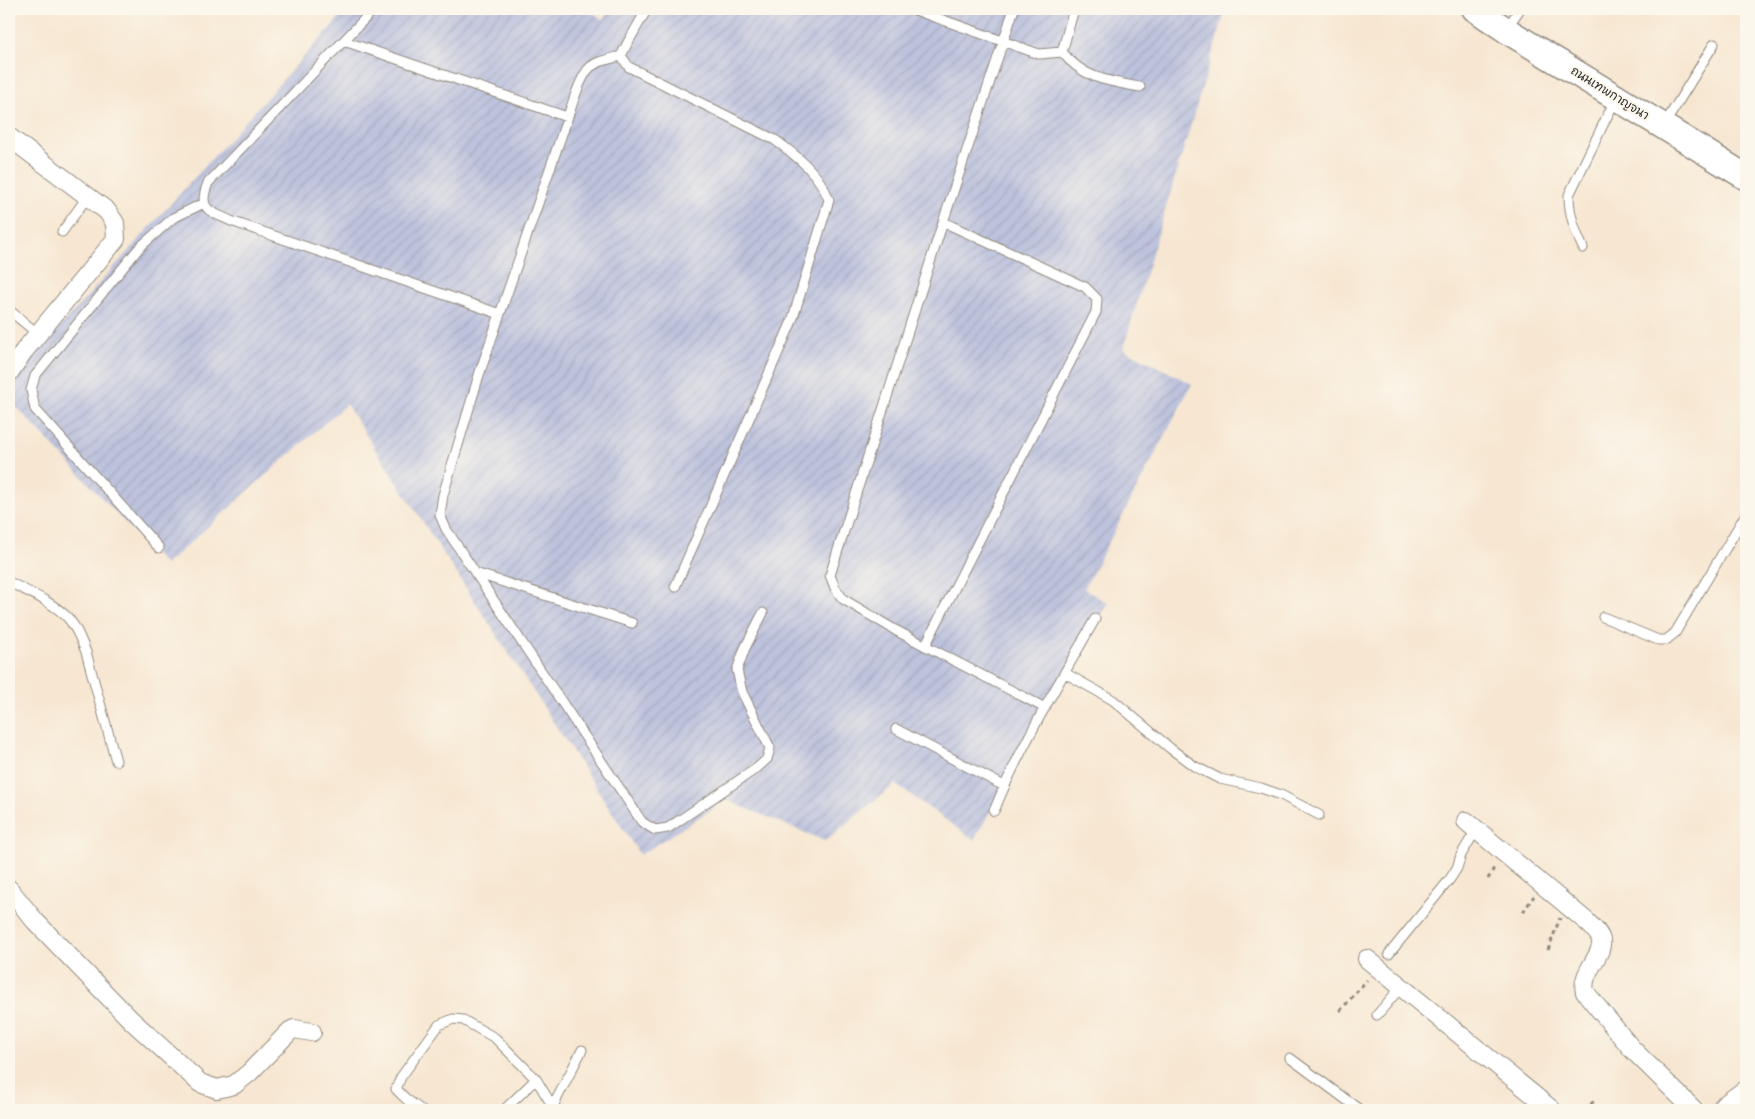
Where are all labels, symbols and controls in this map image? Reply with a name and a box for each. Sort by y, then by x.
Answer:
street label: ถนนเทพกาญจนา [1568,63,1652,123]

